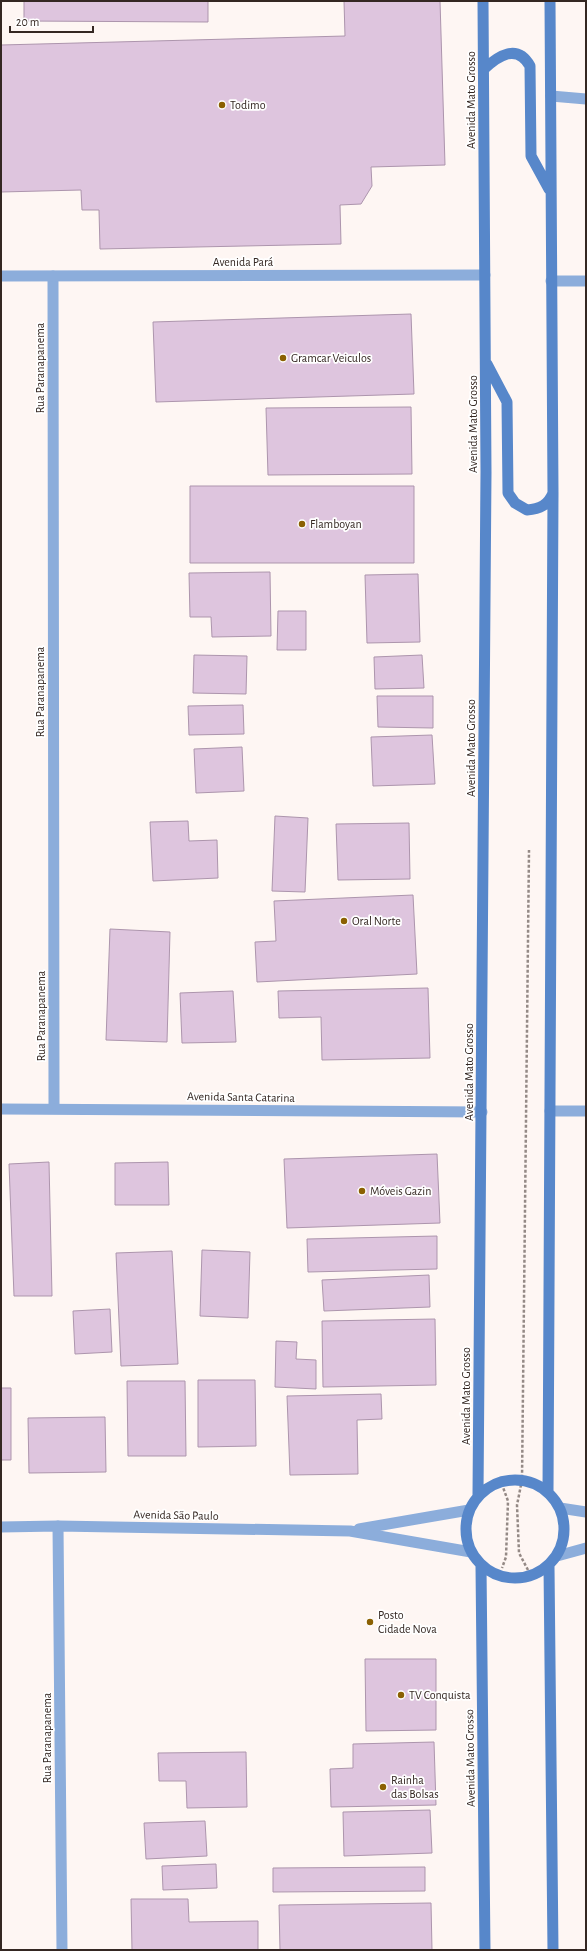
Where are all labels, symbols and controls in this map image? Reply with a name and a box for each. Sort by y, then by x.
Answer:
scale bar [10,8,93,34]
text: 20 m [16,16,39,28]
street label: Avenida Mato Grosso [465,51,477,149]
place label: Todimo [230,99,266,111]
marker: Todimo [217,100,227,110]
street label: Avenida Pará [213,256,274,268]
street label: Rua Paranapanema [34,322,46,413]
place label: Gramcar Veiculos [291,352,371,364]
marker: Gramcar Veiculos [278,353,288,363]
street label: Avenida Mato Grosso [467,375,479,473]
place label: Flamboyan [310,518,362,531]
marker: Flamboyan [297,519,307,529]
street label: Rua Paranapanema [34,646,46,737]
street label: Avenida Mato Grosso [465,699,477,797]
place label: Oral Norte [352,915,401,927]
marker: Oral Norte [339,916,349,926]
street label: Rua Paranapanema [35,970,47,1061]
street label: Avenida Mato Grosso [463,1023,475,1121]
street label: Avenida Santa Catarina [187,1090,296,1104]
place label: Móveis Gazin [370,1185,431,1197]
marker: Móveis Gazin [357,1186,367,1196]
street label: Avenida Mato Grosso [460,1347,472,1445]
street label: Avenida São Paulo [133,1508,219,1522]
place label: Posto Cidade Nova [378,1609,437,1635]
marker: Posto Cidade Nova [365,1617,375,1627]
place label: TV Conquista [409,1689,471,1701]
marker: TV Conquista [396,1690,406,1700]
street label: Rua Paranapanema [41,1692,53,1783]
street label: Avenida Mato Grosso [463,1709,477,1807]
place label: Rainha das Bolsas [391,1774,439,1800]
marker: Rainha das Bolsas [378,1782,388,1792]

